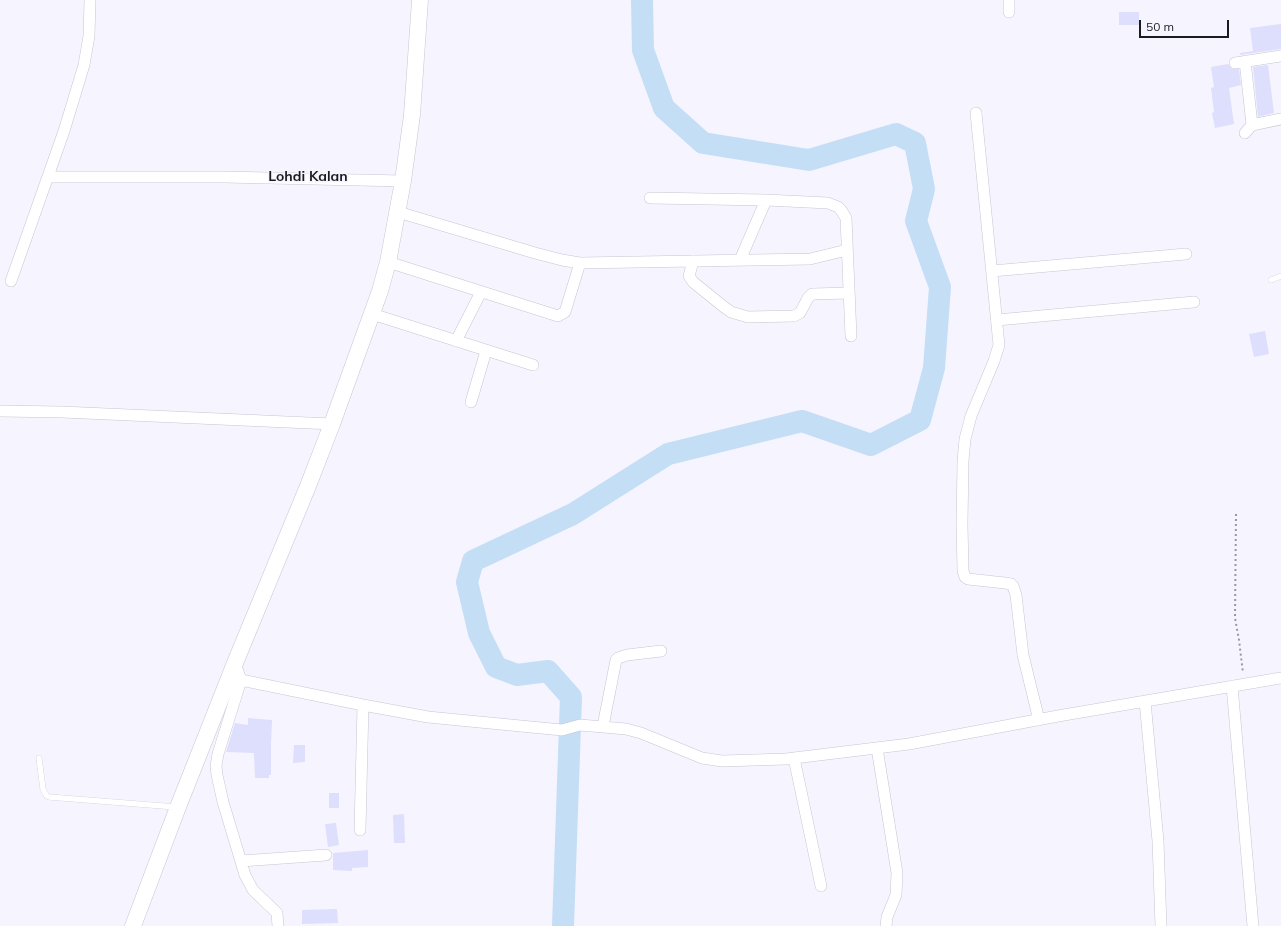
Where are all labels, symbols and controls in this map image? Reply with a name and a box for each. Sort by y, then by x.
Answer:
scale bar [1141,12,1231,38]
text: 50 m [1146,19,1174,34]
district label: Lohdi Kalan [268,169,348,185]

